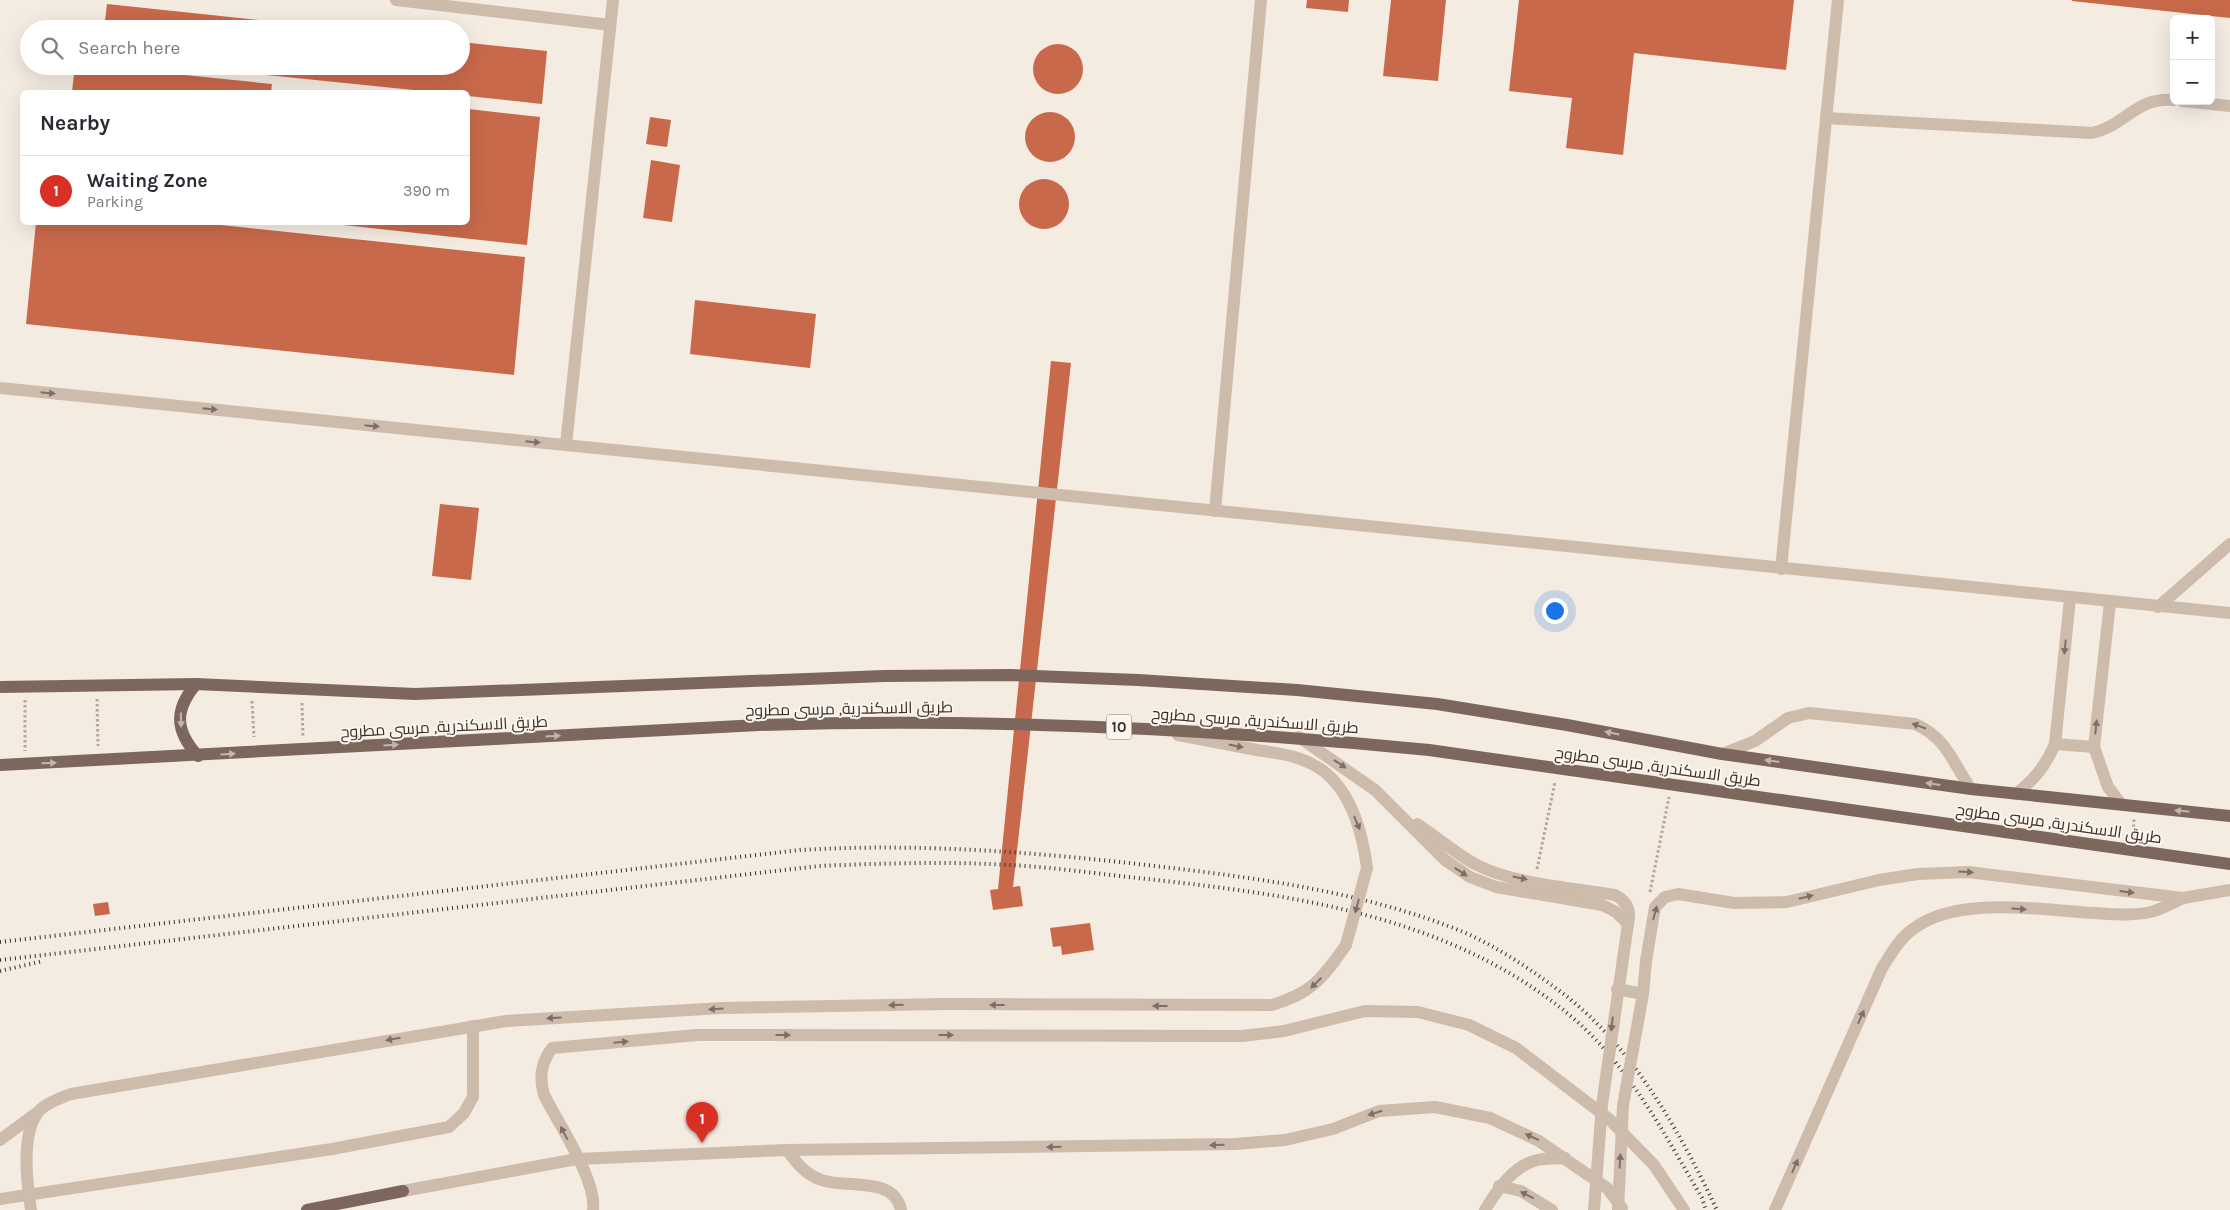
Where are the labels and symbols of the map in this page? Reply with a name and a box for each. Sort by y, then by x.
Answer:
one-way arrow [41,389,57,397]
one-way arrow [202,405,218,413]
one-way arrow [364,422,380,430]
one-way arrow [526,438,542,446]
your location [1542,598,1568,624]
one-way arrow [2061,640,2069,656]
street label: طريق الاسكندرية, مرسى مطروح [745,697,953,722]
street label: طريق الاسكندرية, مرسى مطروح [1150,704,1359,739]
street label: طريق الاسكندرية, مرسى مطروح [340,712,548,743]
one-way arrow [177,713,185,729]
road number: 10 [1106,714,1132,740]
one-way arrow [2092,719,2100,735]
one-way arrow [1911,722,1926,730]
one-way arrow [1604,729,1620,737]
one-way arrow [545,732,561,740]
one-way arrow [383,741,399,749]
one-way arrow [1228,742,1244,750]
street label: طريق الاسكندرية, مرسى مطروح [1553,743,1762,792]
one-way arrow [221,750,237,758]
one-way arrow [1764,757,1780,765]
one-way arrow [41,759,57,767]
one-way arrow [1334,759,1347,769]
one-way arrow [1925,779,1941,787]
street label: طريق الاسكندرية, مرسى مطروح [1954,800,2163,849]
one-way arrow [2173,807,2189,815]
one-way arrow [1354,816,1362,830]
one-way arrow [1454,867,1468,876]
one-way arrow [1958,869,1974,877]
one-way arrow [1512,875,1528,883]
one-way arrow [2120,888,2136,896]
one-way arrow [1798,893,1813,901]
one-way arrow [1352,899,1360,914]
one-way arrow [1651,905,1659,920]
one-way arrow [2012,906,2028,914]
one-way arrow [1310,977,1322,989]
one-way arrow [888,1001,904,1009]
one-way arrow [989,1001,1005,1009]
one-way arrow [1151,1002,1167,1010]
one-way arrow [708,1005,724,1013]
one-way arrow [1857,1010,1865,1024]
one-way arrow [546,1014,562,1022]
one-way arrow [1608,1016,1616,1032]
one-way arrow [775,1031,791,1039]
one-way arrow [938,1031,954,1039]
one-way arrow [385,1036,401,1044]
one-way arrow [613,1037,629,1045]
pin: 1 [686,1102,718,1143]
one-way arrow [1367,1109,1382,1117]
one-way arrow [560,1126,568,1141]
one-way arrow [1524,1133,1539,1141]
one-way arrow [1208,1141,1224,1149]
one-way arrow [1046,1143,1062,1151]
one-way arrow [1617,1153,1625,1169]
one-way arrow [1791,1159,1799,1173]
one-way arrow [1520,1191,1535,1199]

